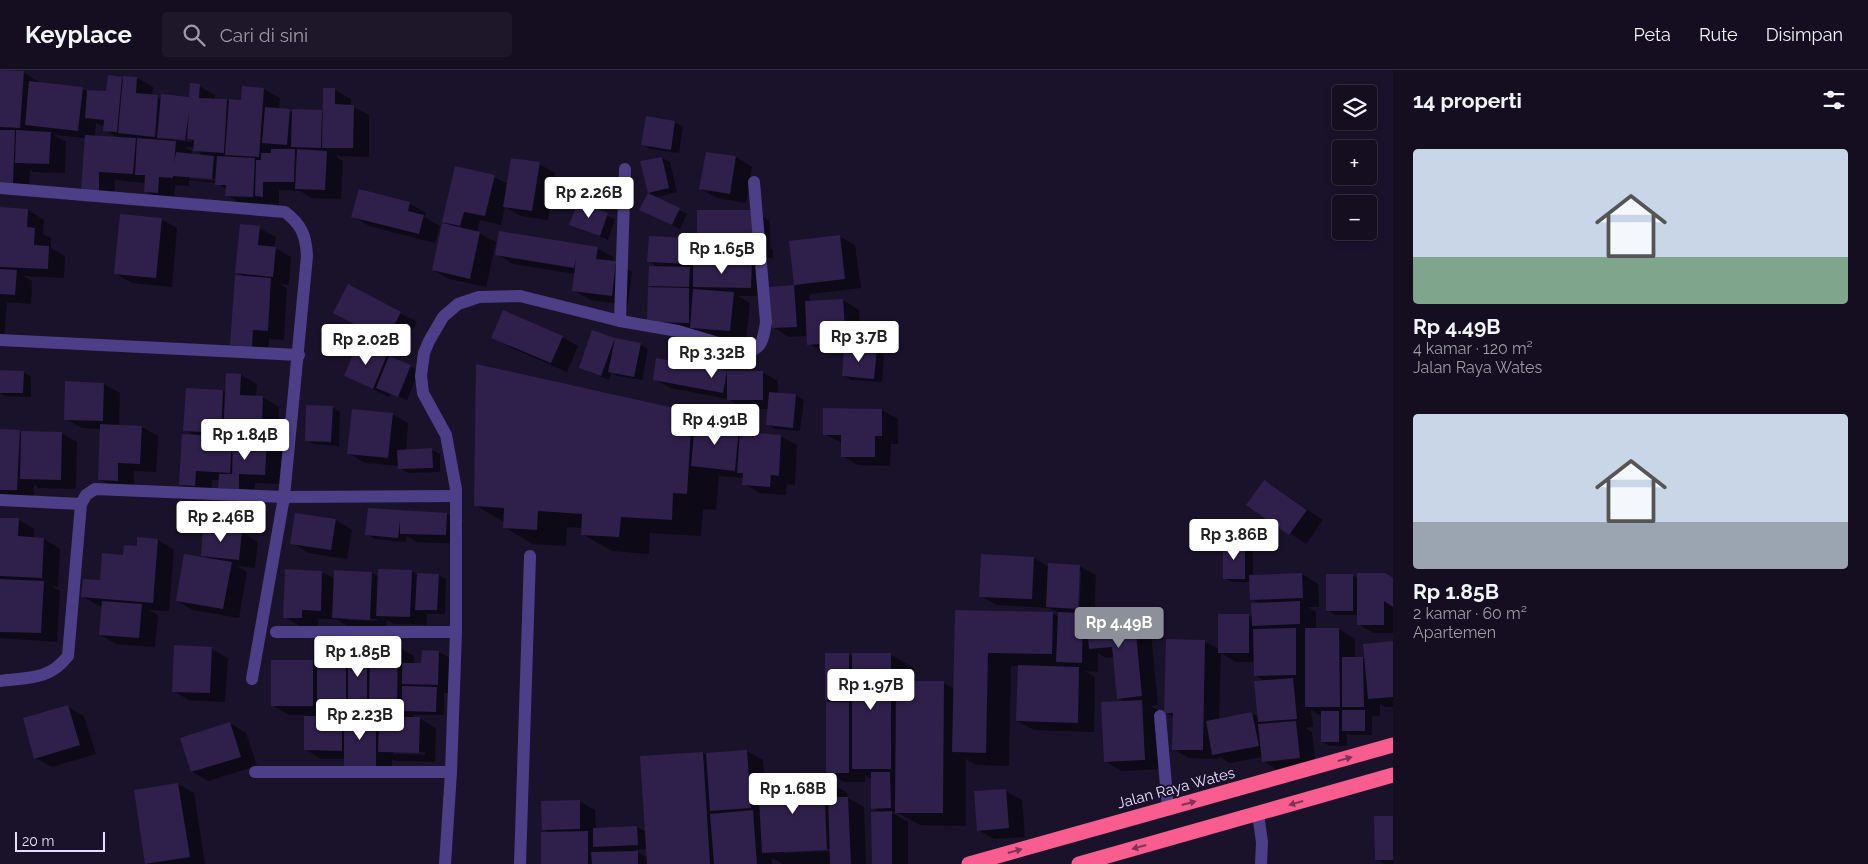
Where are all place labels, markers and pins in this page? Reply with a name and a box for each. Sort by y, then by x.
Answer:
pin: Rp 2.26B [537,176,641,219]
pin: Rp 1.65B [670,232,774,275]
pin: Rp 3.7B [813,320,905,363]
pin: Rp 2.02B [314,324,418,366]
pin: Rp 3.32B [660,336,764,379]
pin: Rp 4.91B [663,404,767,446]
pin: Rp 1.84B [193,418,297,461]
pin: Rp 2.46B [169,500,273,543]
pin: Rp 3.86B [1182,518,1286,561]
pin: Rp 4.49B [1067,606,1171,649]
pin: Rp 1.85B [306,636,410,678]
pin: Rp 1.97B [819,668,923,711]
pin: Rp 2.23B [308,698,412,741]
pin: Rp 1.68B [741,772,845,815]

